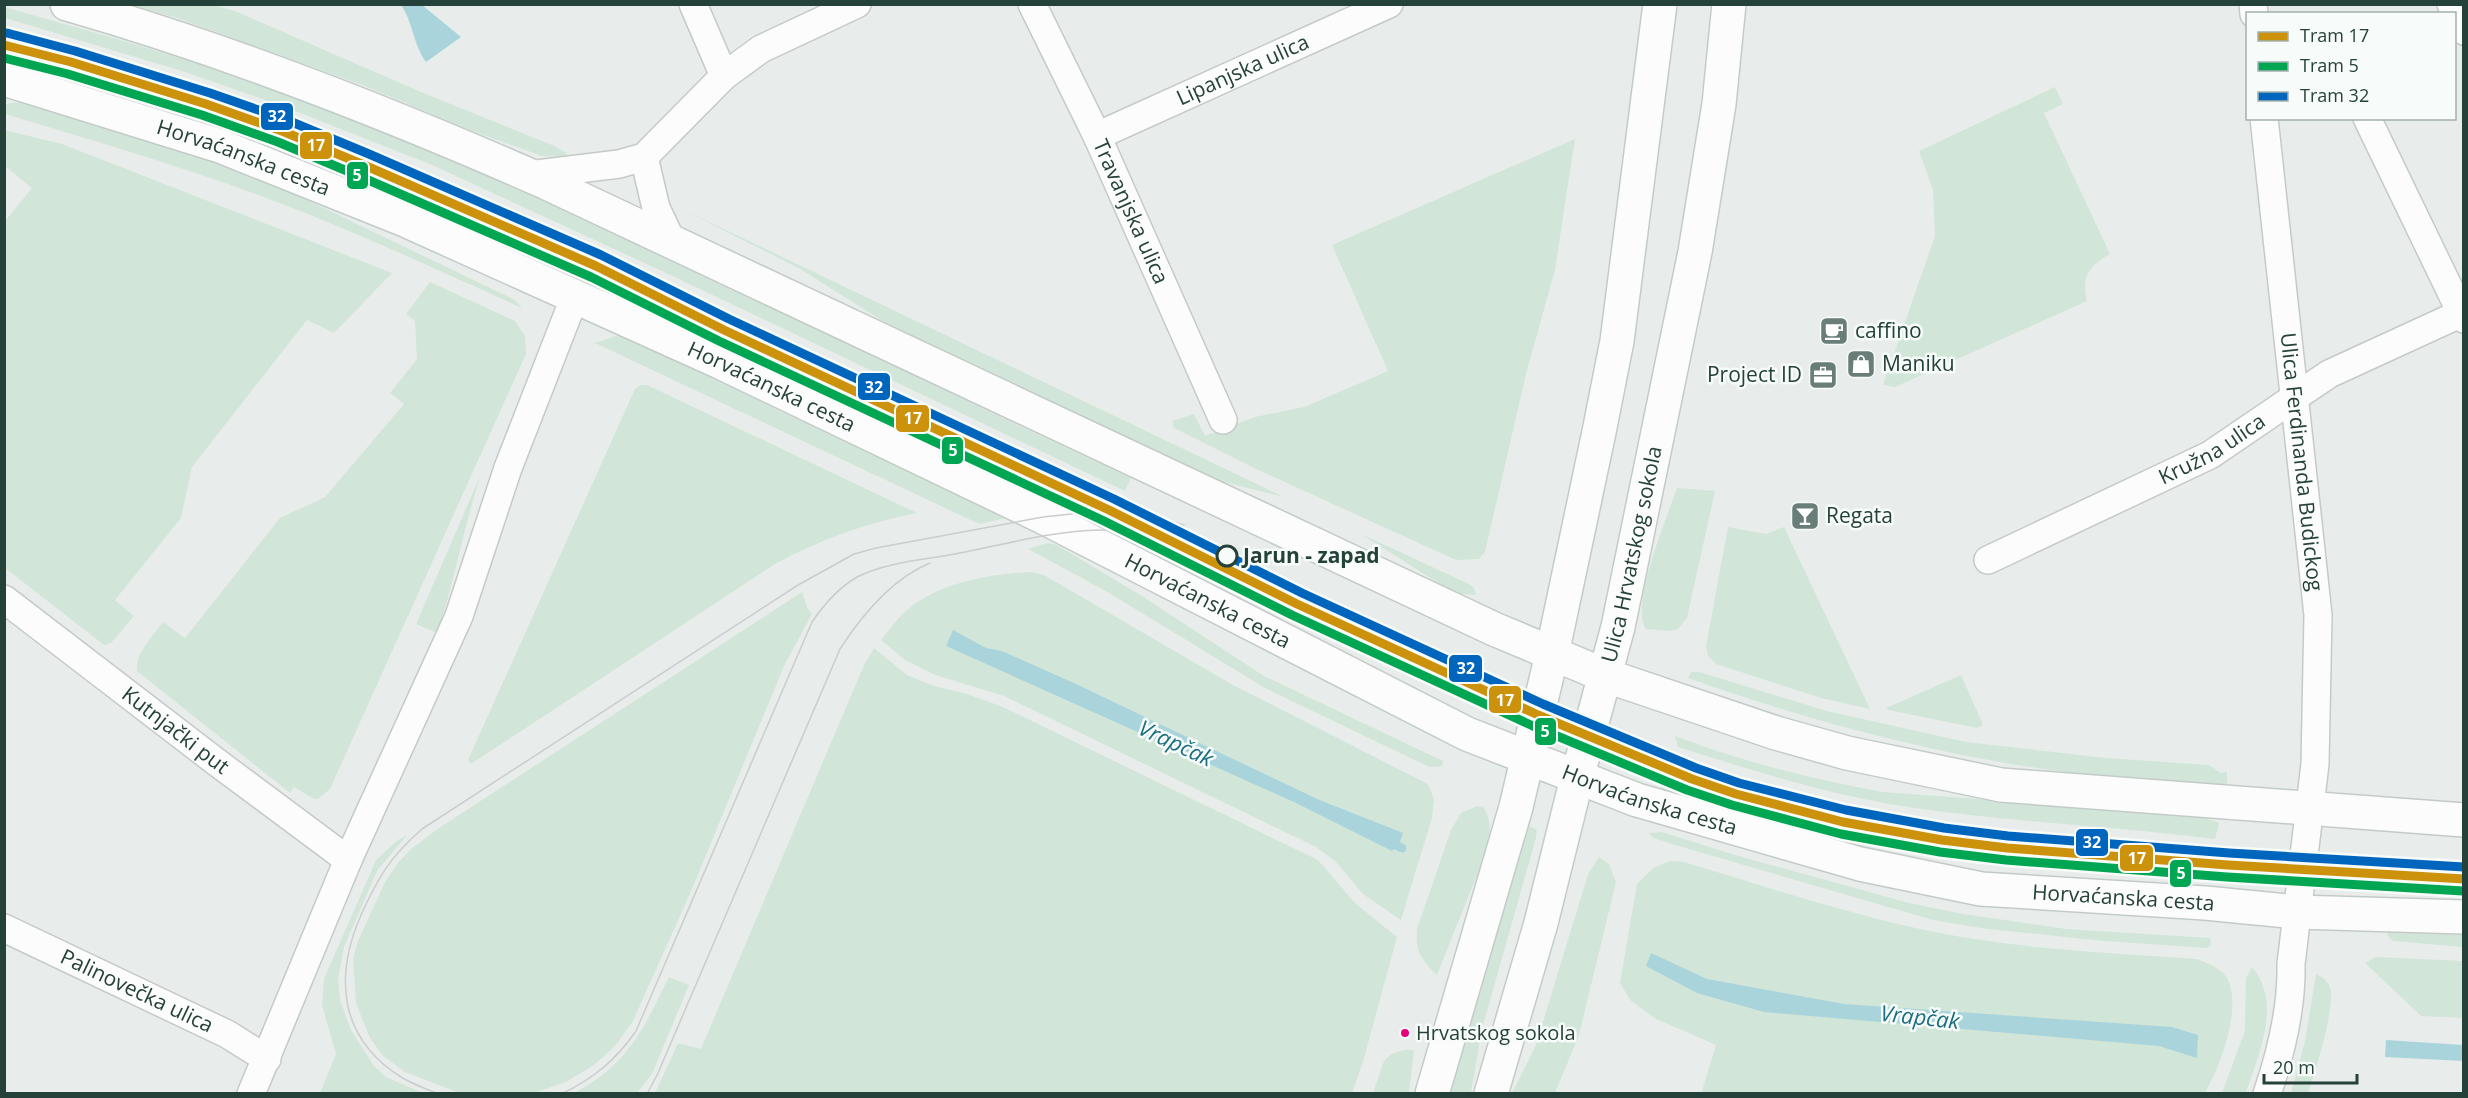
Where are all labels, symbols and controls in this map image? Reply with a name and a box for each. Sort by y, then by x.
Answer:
legend [2246,12,2456,120]
text: Tram 17 [2300,23,2369,47]
street label: Lipanjska ulica [1172,27,1313,111]
text: Tram 5 [2300,53,2359,77]
text: Tram 32 [2300,83,2369,107]
line badge: 32 [260,102,294,131]
text: 32 [268,105,286,127]
street label: Horvaćanska cesta [154,112,334,202]
line badge: 17 [299,131,333,160]
text: 17 [307,134,325,156]
street label: Travanjska ulica [1087,135,1176,288]
line badge: 5 [346,161,369,190]
text: 5 [352,164,362,186]
cafe icon: caffino [1818,315,1850,347]
place label: caffino [1855,316,1922,344]
street label: Ulica Ferdinanda Budickog [2274,331,2330,593]
street label: Horvaćanska cesta [683,334,860,438]
shop icon: Maniku [1845,348,1877,380]
place label: Maniku [1882,349,1955,377]
office icon: Project ID [1807,359,1839,391]
place label: Project ID [1707,360,1802,388]
line badge: 32 [857,372,891,401]
text: 32 [865,376,883,398]
line badge: 17 [895,404,930,433]
text: 17 [904,407,922,429]
street label: Kružna ulica [2154,407,2270,490]
line badge: 5 [941,436,964,465]
text: 5 [948,439,958,461]
street label: Ulica Hrvatskog sokola [1594,443,1668,666]
bar icon: Regata [1789,500,1821,532]
place label: Regata [1826,501,1893,529]
place label: Jarun - zapad [1241,541,1380,569]
marker: Jarun - zapad [1216,545,1238,567]
street label: Horvaćanska cesta [1120,546,1296,654]
line badge: 32 [1448,654,1483,683]
text: 32 [1457,657,1475,679]
street label: Kutnjački put [117,680,235,780]
line badge: 17 [1488,685,1522,714]
text: 17 [1496,689,1514,711]
water label: Vrapčak [1134,712,1220,773]
line badge: 5 [1534,717,1557,746]
text: 5 [1540,720,1550,742]
street label: Horvaćanska cesta [1558,757,1741,841]
line badge: 32 [2075,828,2109,857]
text: 32 [2083,831,2101,853]
line badge: 17 [2119,844,2154,872]
text: 17 [2128,847,2146,869]
line badge: 5 [2169,859,2192,888]
text: 5 [2176,862,2186,884]
street label: Horvaćanska cesta [2031,877,2216,917]
street label: Palinovečka ulica [56,942,218,1039]
water label: Vrapčak [1879,997,1962,1035]
place label: Hrvatskog sokola [1416,1019,1576,1046]
marker: Hrvatskog sokola [1399,1027,1411,1039]
scale bar [2264,1047,2357,1085]
text: 20 m [2273,1055,2315,1079]

